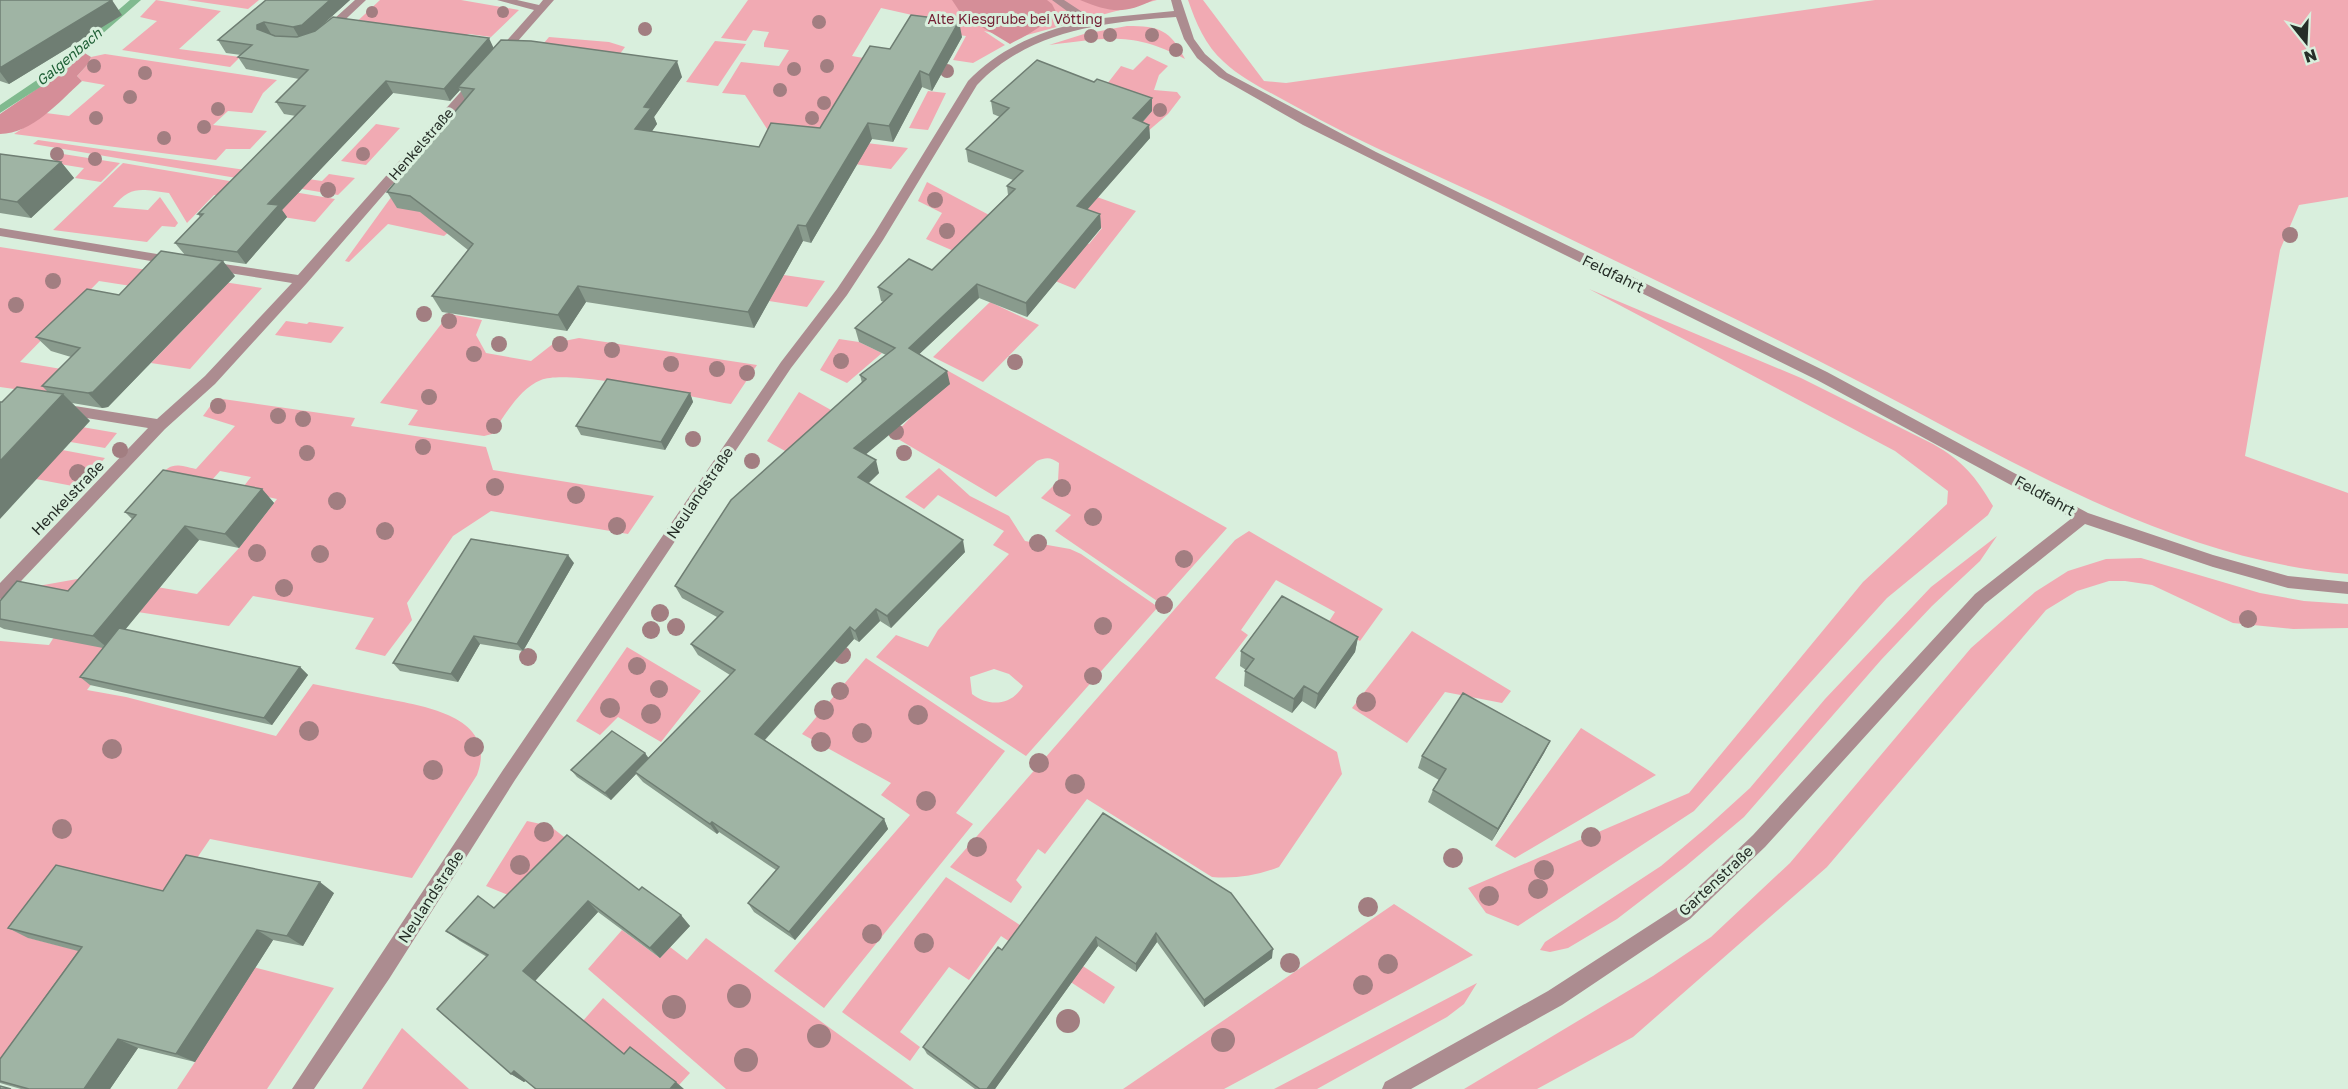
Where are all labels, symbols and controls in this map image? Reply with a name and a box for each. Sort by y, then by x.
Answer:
park label: Alte Kiesgrube bei Vötting [927,10,1103,27]
north arrow [2276,12,2336,72]
water label: Galgenbach [32,23,106,89]
text: N [2302,45,2320,68]
street label: Henkelstraße [385,104,457,183]
street label: Feldfahrt [1580,250,1647,296]
street label: Neulandstraße [662,443,737,542]
street label: Henkelstraße [27,456,107,538]
street label: Feldfahrt [2012,471,2079,519]
street label: Gartenstraße [1675,841,1756,919]
street label: Neulandstraße [394,847,467,946]

